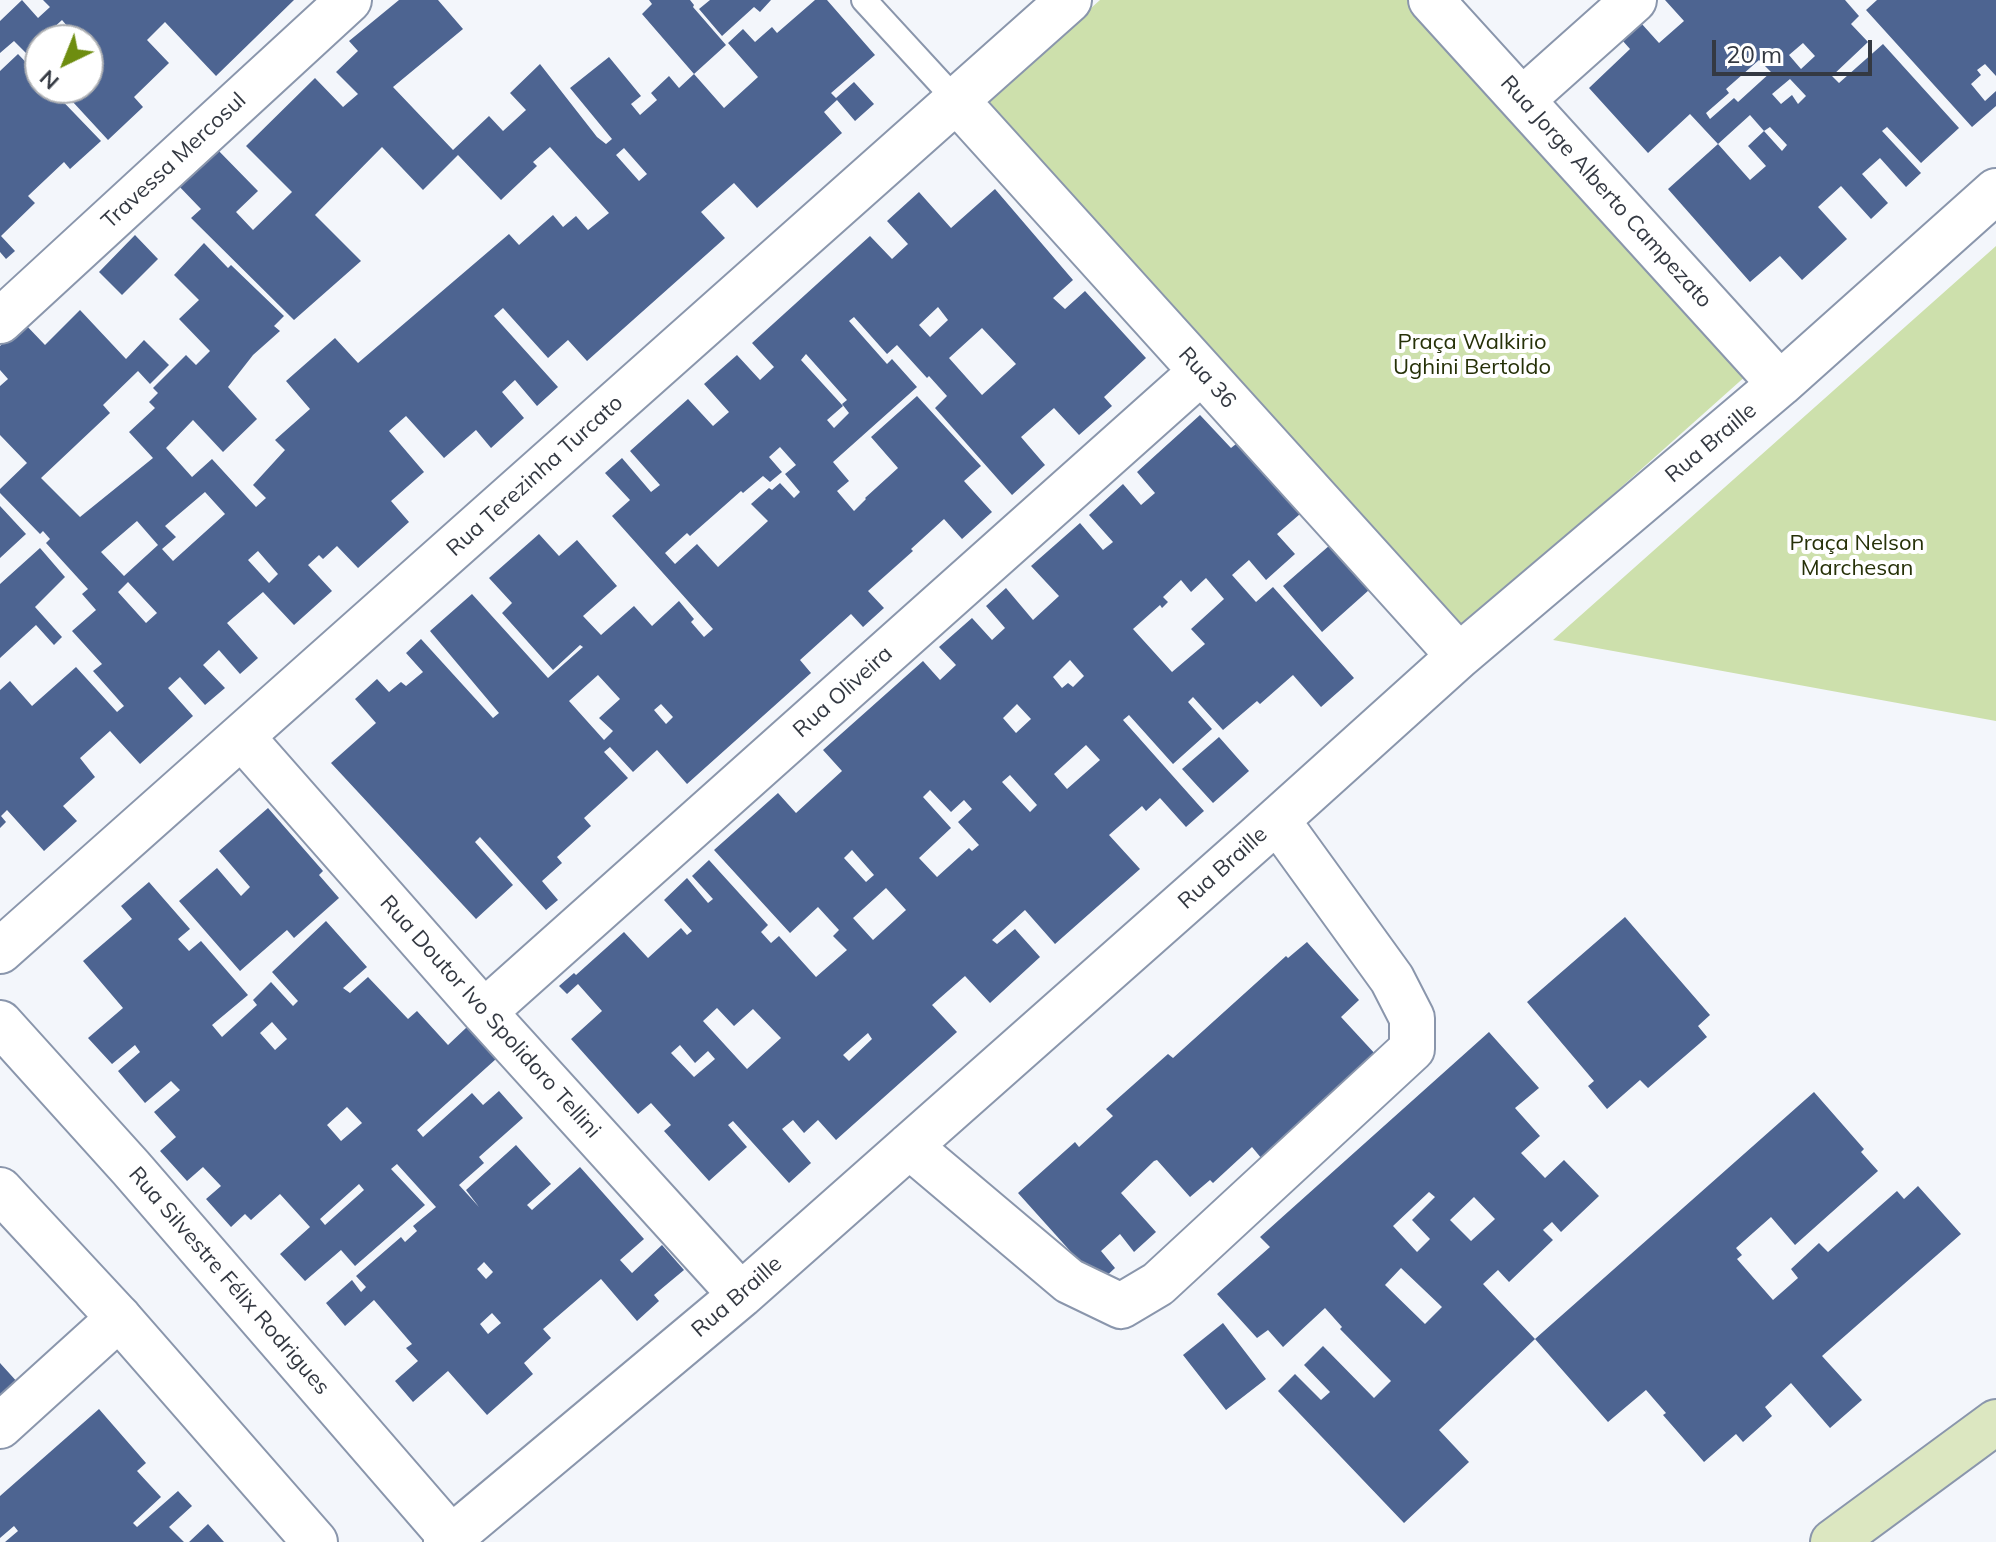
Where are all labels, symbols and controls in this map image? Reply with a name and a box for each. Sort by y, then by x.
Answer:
north arrow [24,24,104,104]
scale bar [1716,24,1876,74]
text: 20 m [1726,39,1782,69]
text: N [33,64,65,96]
street label: Rua Jorge Alberto Campezato [1495,70,1717,314]
street label: Travessa Mercosul [96,87,252,235]
park label: Praça Walkirio Ughini Bertoldo [1393,329,1551,380]
street label: Rua 36 [1173,342,1241,414]
street label: Rua Terezinha Turcato [441,390,629,562]
street label: Rua Braille [1660,397,1762,489]
park label: Praça Nelson Marchesan [1790,530,1924,582]
street label: Rua Oliveira [788,641,898,743]
street label: Rua Braille [1173,821,1273,915]
street label: Rua Doutor Ivo Spolidoro Tellini [374,890,606,1144]
street label: Rua Silvestre Félix Rodrigues [123,1162,335,1400]
street label: Rua Braille [687,1251,787,1343]

